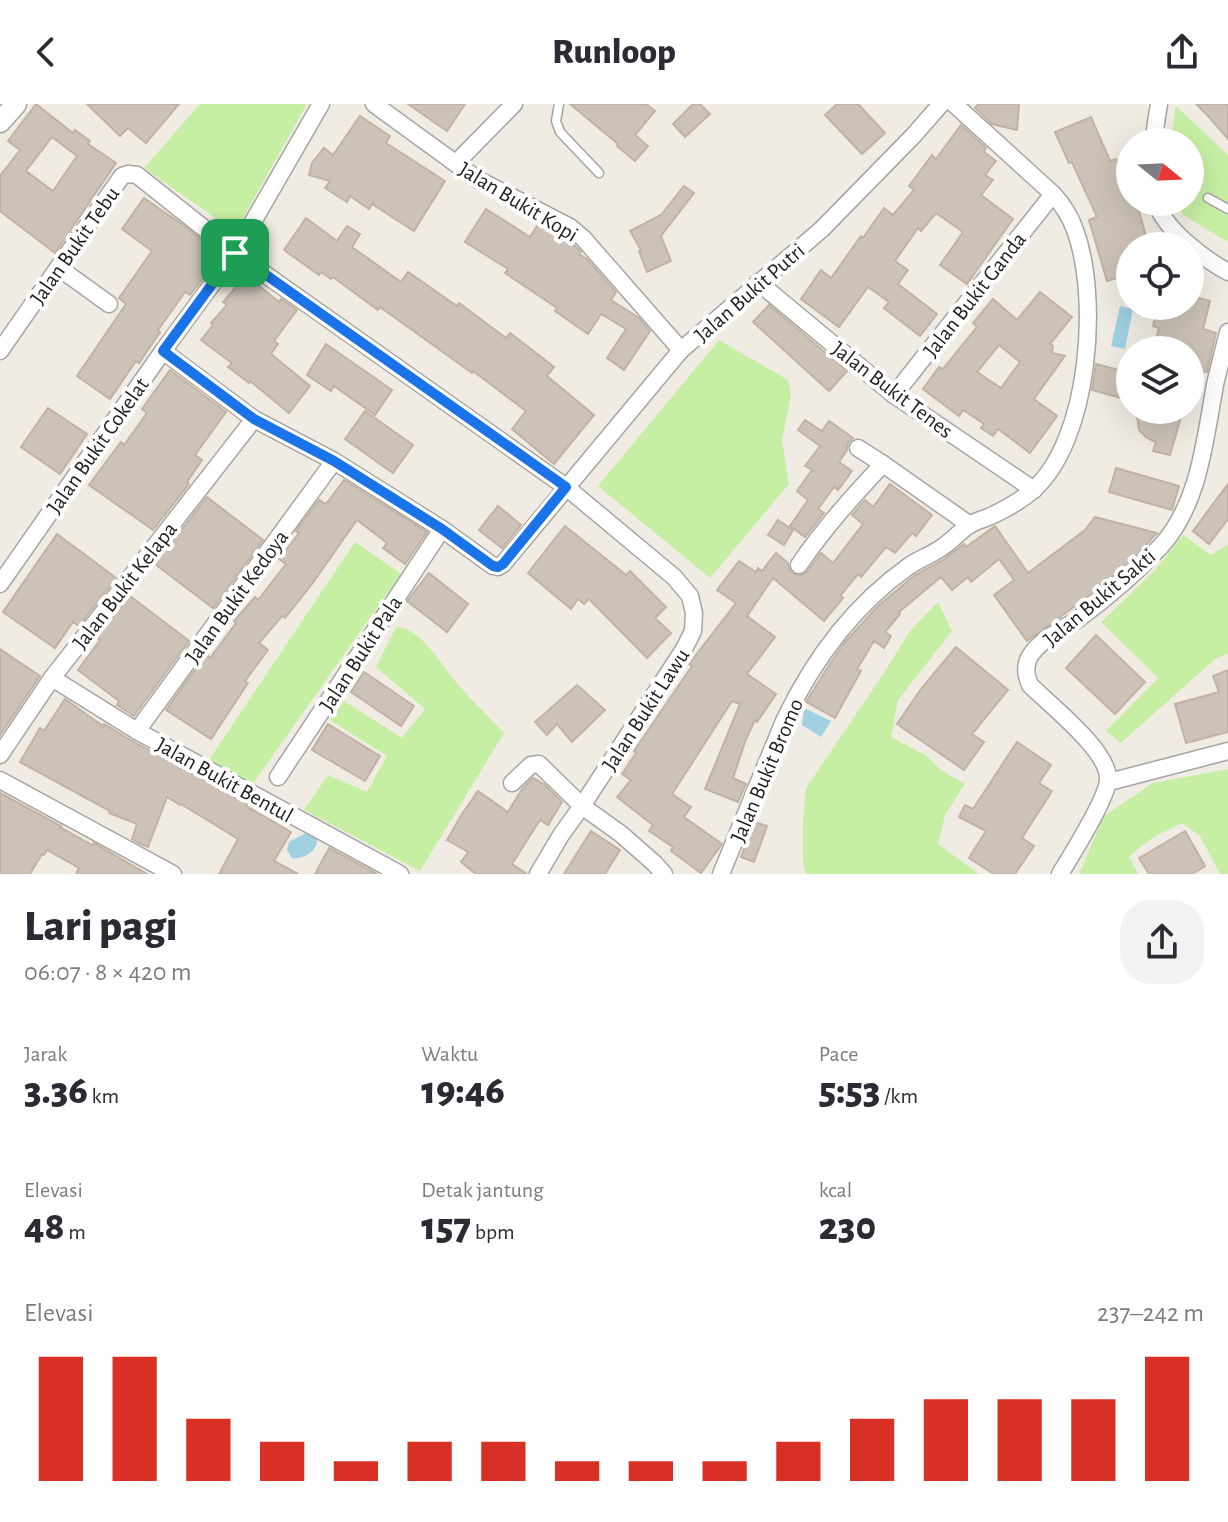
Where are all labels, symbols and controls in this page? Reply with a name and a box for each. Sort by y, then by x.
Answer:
icon: back [24,30,68,74]
icon: share [1160,30,1204,74]
text: Runloop [552,34,676,70]
north arrow [1116,128,1204,216]
map controls [1116,128,1204,424]
street label: Jalan Bukit Kopi [455,158,582,246]
street label: Jalan Bukit Tebu [26,183,123,308]
pin [201,219,269,287]
street label: Jalan Bukit Ganda [919,228,1030,361]
icon: arrive [213,231,257,275]
button: locate [1116,232,1204,320]
street label: Jalan Bukit Putri [690,239,809,346]
button: layers [1116,336,1204,424]
street label: Jalan Bukit Tenes [828,337,957,442]
street label: Jalan Bukit Cokelat [43,374,153,517]
street label: Jalan Bukit Kelapa [69,518,181,653]
street label: Jalan Bukit Kedoya [181,526,292,667]
street label: Jalan Bukit Sakti [1040,545,1160,651]
street label: Jalan Bukit Pala [316,592,406,715]
street label: Jalan Bukit Lawu [598,644,693,775]
street label: Jalan Bukit Bromo [727,695,807,845]
street label: Jalan Bukit Bentul [152,733,297,827]
button: share [1120,900,1204,984]
text: Lari pagi [24,905,178,949]
text: 06:07 · 8 × 420 m [24,959,192,985]
text: Jarak [24,1043,67,1065]
text: Waktu [421,1043,478,1065]
text: Pace [819,1043,858,1065]
text: 3.36 [24,1071,88,1111]
text: 19:46 [421,1071,505,1111]
text: 5:53 [819,1071,880,1111]
text: km [88,1085,119,1107]
text: /km [880,1085,918,1107]
text: Elevasi [24,1179,83,1201]
text: Detak jantung [421,1179,544,1201]
text: kcal [819,1179,852,1201]
text: 48 [24,1207,65,1247]
text: 157 [421,1207,471,1247]
text: 230 [819,1207,876,1247]
text: m [65,1221,86,1243]
text: bpm [471,1221,515,1243]
text: Elevasi [24,1300,93,1326]
text: 237–242 m [1097,1300,1204,1326]

